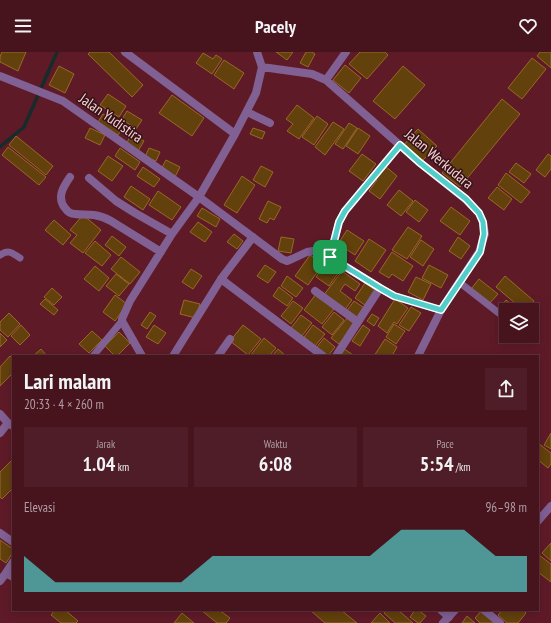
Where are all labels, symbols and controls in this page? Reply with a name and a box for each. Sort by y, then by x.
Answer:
icon: menu [12,15,34,37]
text: Pacely [255,15,296,38]
icon: heart [517,15,539,37]
street label: Jalan Yudistira [75,88,147,146]
street label: Jalan Werkudara [400,124,477,193]
pin [313,240,347,274]
icon: arrive [319,246,341,268]
map controls [499,303,539,343]
button: layers [499,303,539,343]
text: Lari malam [24,367,111,395]
button: share [485,368,527,410]
text: 20:33 · 4 × 260 m [24,396,104,413]
text: Jarak [96,437,115,451]
text: Waktu [264,437,287,451]
text: Pace [436,437,454,451]
text: 1.04 [82,451,115,477]
text: 6:08 [259,451,292,477]
text: 5:54 [420,451,454,477]
text: km [115,460,129,474]
text: /km [454,460,471,474]
text: Elevasi [24,499,55,516]
text: 96–98 m [485,499,527,516]

